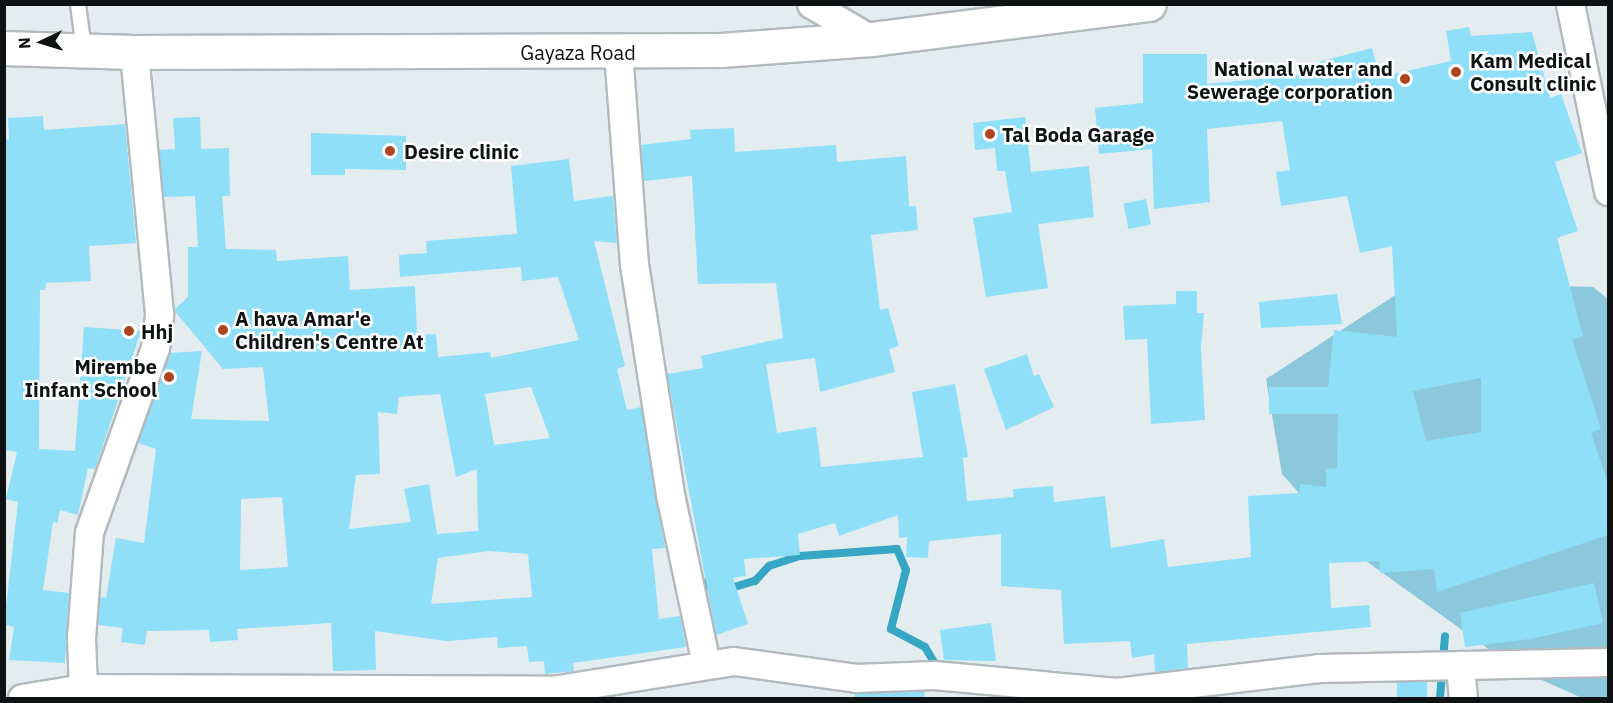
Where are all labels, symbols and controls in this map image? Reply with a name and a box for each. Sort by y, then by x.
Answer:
north arrow [12,12,72,72]
text: N [14,37,34,50]
street label: Gayaza Road [520,40,636,64]
place label: Kam Medical Consult clinic [1470,48,1597,95]
place label: National water and Sewerage corporation [1187,56,1393,103]
marker: Kam Medical Consult clinic [1447,63,1465,81]
marker: National water and Sewerage corporation [1398,72,1412,86]
place label: Tal Boda Garage [1002,122,1154,146]
marker: Tal Boda Garage [983,127,997,141]
place label: Desire clinic [404,139,519,163]
marker: Desire clinic [381,142,399,160]
place label: A hava Amar'e Children's Centre At [235,306,424,353]
place label: Hhj [141,319,173,343]
marker: A hava Amar'e Children's Centre At [216,323,230,337]
marker: Hhj [122,324,136,338]
place label: Mirembe Iinfant School [24,354,157,401]
marker: Mirembe Iinfant School [162,370,176,384]

